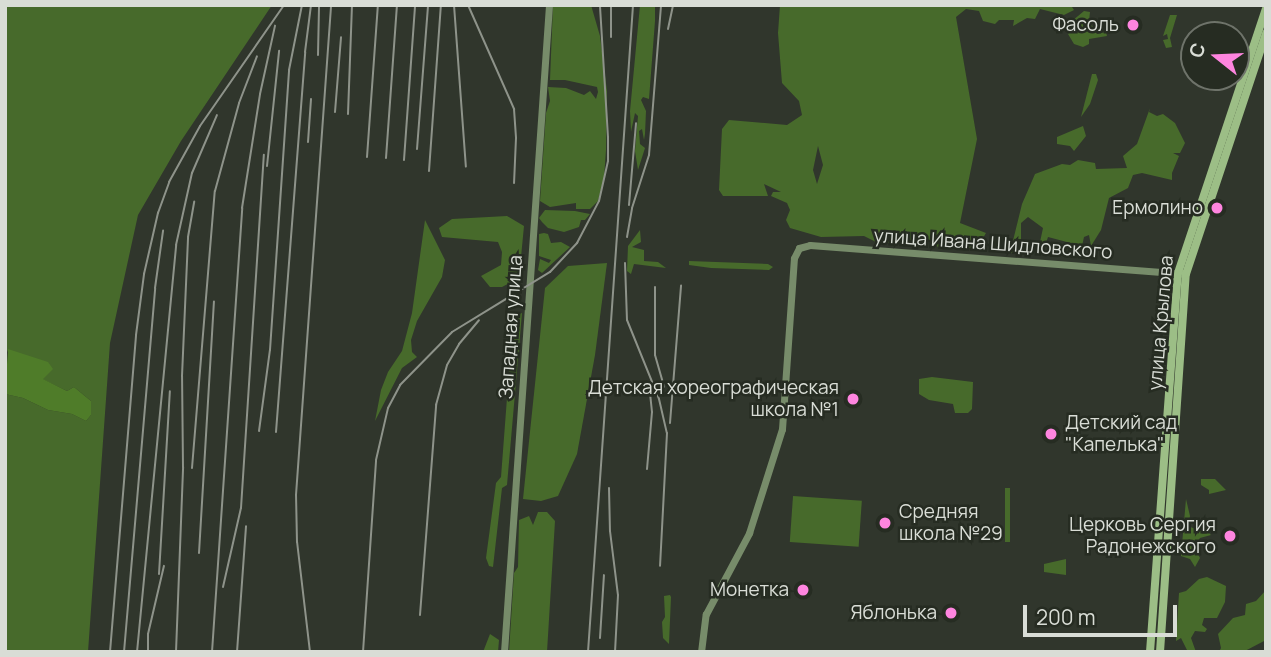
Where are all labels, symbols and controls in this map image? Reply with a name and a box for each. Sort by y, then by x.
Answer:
place label: Фасоль [1052,14,1119,36]
marker: Фасоль [1125,17,1141,33]
north arrow [1180,21,1250,91]
text: С [1182,39,1211,61]
place label: Ермолино [1112,197,1203,219]
marker: Ермолино [1209,200,1225,216]
street label: улица Ивана Шидловского [873,224,1113,264]
street label: Западная улица [495,254,527,400]
street label: улица Крылова [1144,254,1178,392]
place label: Детская хореографическая школа №1 [588,377,839,421]
marker: Детская хореографическая школа №1 [845,391,861,407]
place label: Детский сад "Капелька" [1065,412,1177,456]
marker: Детский сад "Капелька" [1043,426,1059,442]
place label: Средняя школа №29 [899,501,1003,545]
place label: Церковь Сергия Радонежского [1069,514,1216,558]
marker: Средняя школа №29 [877,515,893,531]
marker: Церковь Сергия Радонежского [1222,528,1238,544]
place label: Монетка [710,579,789,601]
marker: Монетка [795,582,811,598]
scale bar [1026,590,1180,634]
place label: Яблонька [850,602,937,624]
text: 200 m [1036,603,1096,631]
marker: Яблонька [943,605,959,621]

